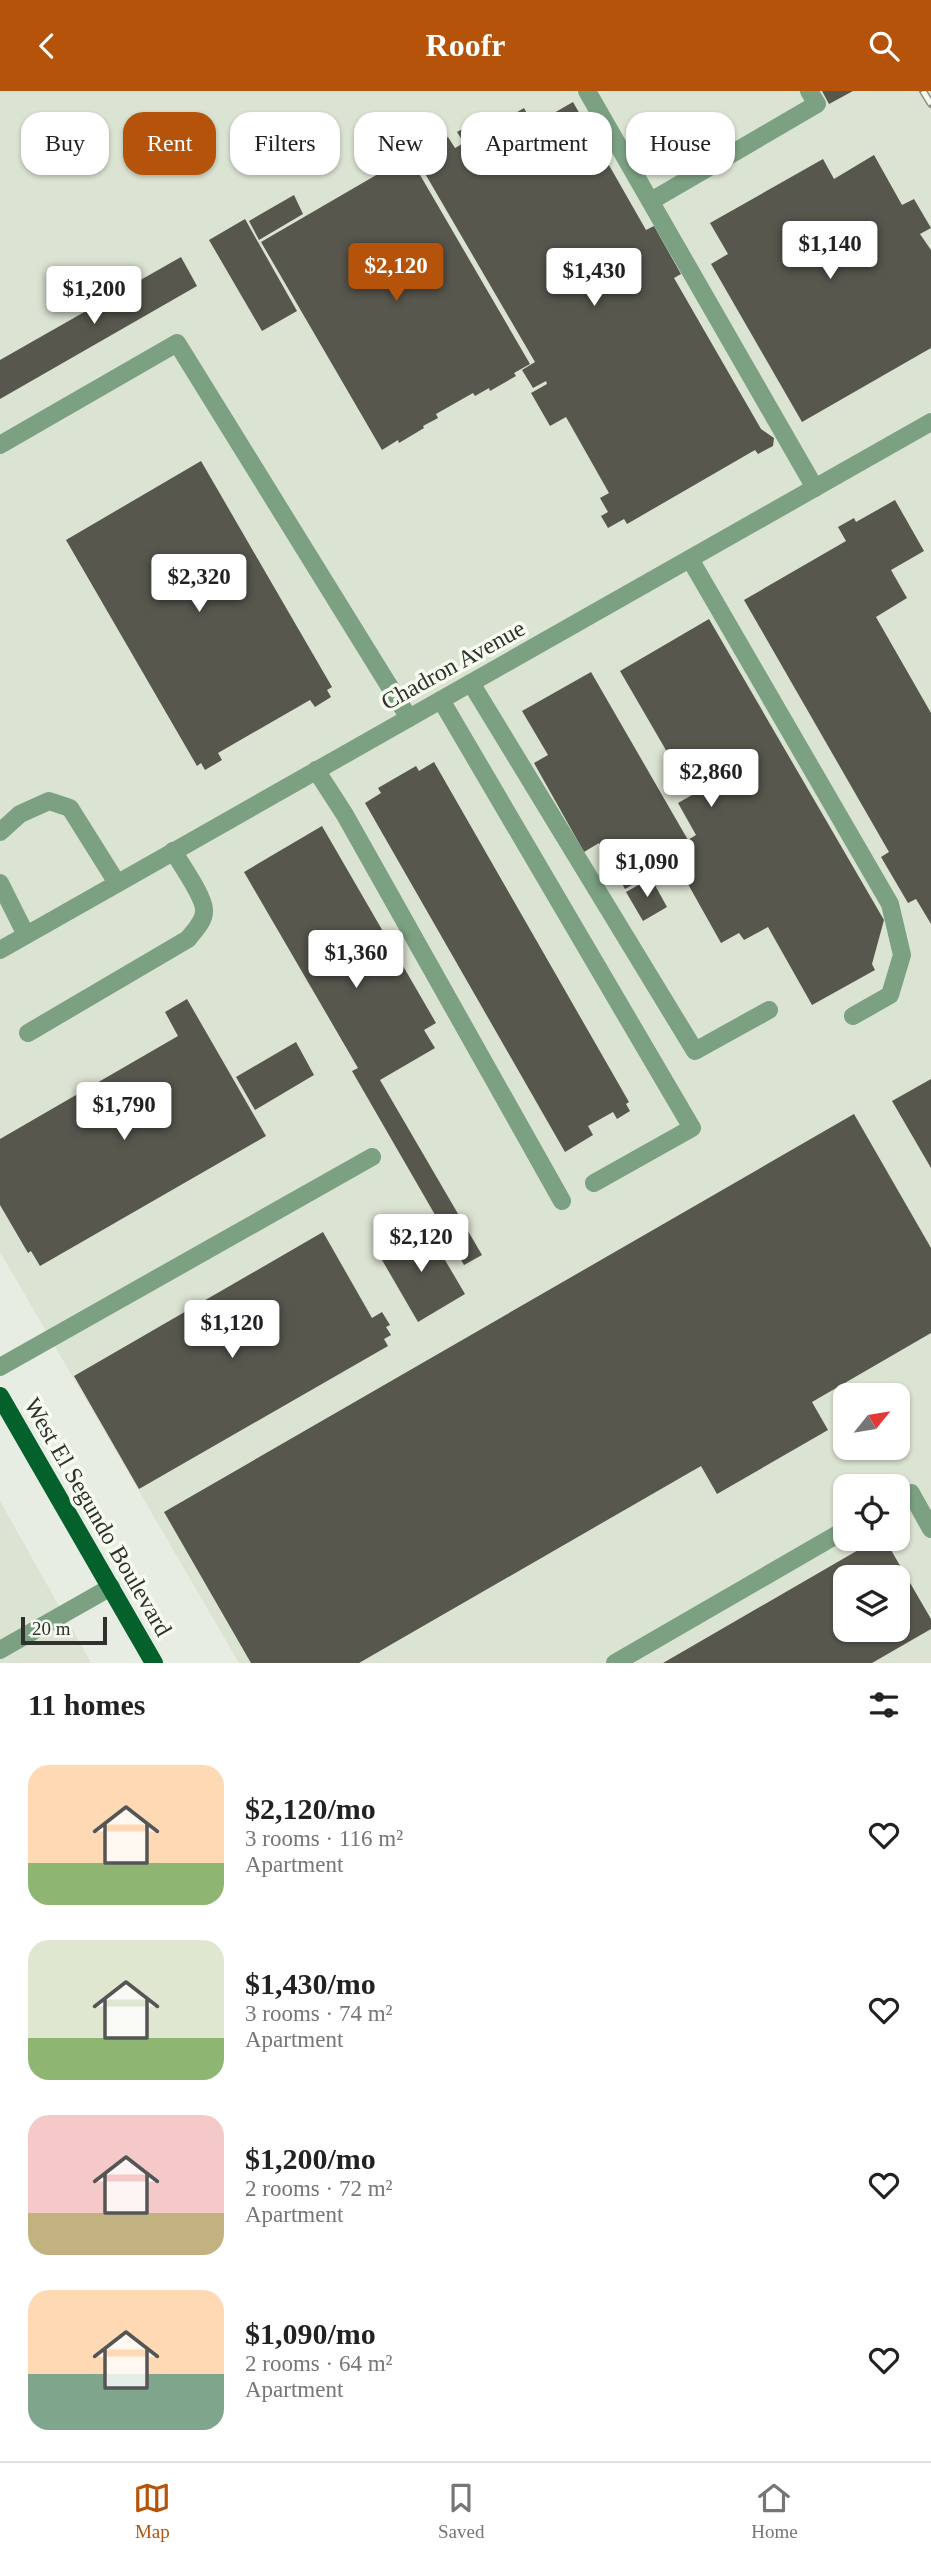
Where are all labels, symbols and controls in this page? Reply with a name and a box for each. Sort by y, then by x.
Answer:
icon: back [28,27,66,65]
text: Roofr [426,27,505,63]
icon: search [865,27,903,65]
chip: Buy [21,112,109,175]
chip: Rent [123,112,216,175]
chip: Filters [230,112,340,175]
chip: New [354,112,447,175]
chip: Apartment [461,112,612,175]
chip: House [626,112,735,175]
pin: $1,140 [773,221,887,281]
text: $1,140 [798,231,862,256]
pin: $2,120 [339,243,453,303]
pin: $1,430 [537,249,651,308]
text: $2,120 [364,253,428,278]
text: $1,430 [562,258,626,283]
pin: $1,200 [37,267,151,326]
text: $1,200 [62,276,126,301]
pin: $2,320 [142,554,256,614]
text: $2,320 [167,564,231,589]
street label: Chadron Avenue [377,615,529,715]
pin: $2,860 [654,749,768,809]
text: $2,860 [679,759,743,784]
pin: $1,090 [590,839,704,899]
text: $1,090 [615,849,679,874]
pin: $1,360 [299,930,413,990]
text: $1,360 [324,940,388,965]
pin: $1,790 [67,1083,181,1142]
text: $1,790 [92,1092,156,1117]
pin: $2,120 [364,1215,478,1274]
text: $2,120 [389,1224,453,1249]
pin: $1,120 [175,1301,289,1360]
text: $1,120 [200,1310,264,1335]
north arrow [833,1383,910,1459]
map controls [833,1383,910,1642]
street label: West El Segundo Boulevard [19,1393,177,1641]
button: locate [833,1474,910,1551]
button: layers [833,1565,910,1642]
scale bar [21,1614,107,1646]
text: 20 m [32,1618,71,1639]
icon: filters [865,1686,903,1724]
text: 11 homes [28,1688,146,1721]
text: $2,120/mo [245,1792,376,1825]
icon: home [84,1793,168,1877]
icon: heart [865,1816,903,1854]
text: 3 rooms · 116 m² [245,1826,403,1851]
text: Apartment [245,1852,343,1877]
text: $1,430/mo [245,1967,376,2000]
icon: home [84,1968,168,2052]
icon: heart [865,1991,903,2029]
text: 3 rooms · 74 m² [245,2001,392,2026]
text: Apartment [245,2027,343,2052]
text: $1,200/mo [245,2142,376,2175]
icon: home [84,2143,168,2227]
icon: heart [865,2166,903,2204]
text: 2 rooms · 72 m² [245,2176,392,2201]
text: Apartment [245,2202,343,2227]
text: $1,090/mo [245,2317,376,2350]
icon: home [84,2318,168,2402]
icon: heart [865,2341,903,2379]
text: 2 rooms · 64 m² [245,2351,392,2376]
text: Apartment [245,2377,343,2402]
tab: Map [133,2479,171,2543]
tab: Saved [438,2479,484,2543]
tab: Home [751,2479,798,2543]

